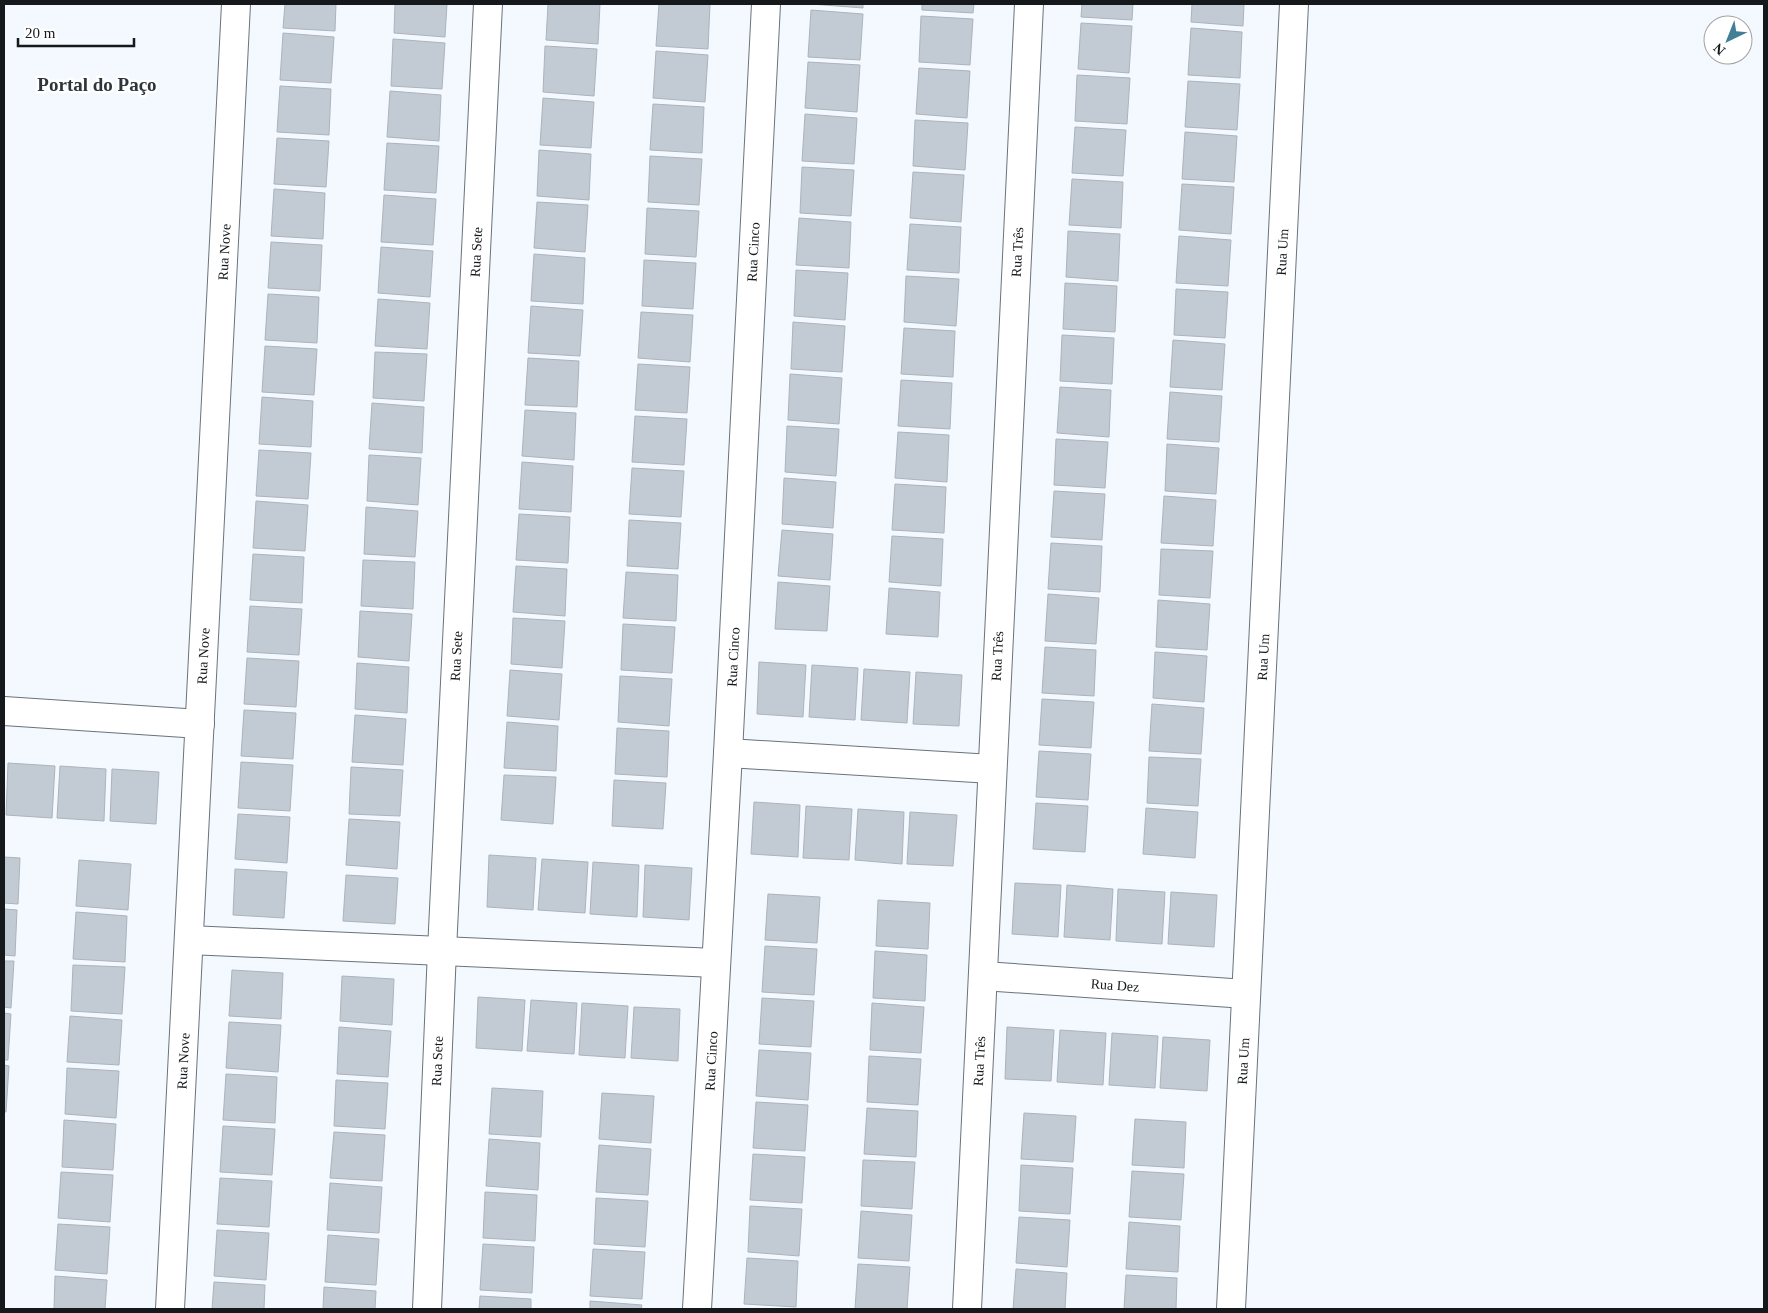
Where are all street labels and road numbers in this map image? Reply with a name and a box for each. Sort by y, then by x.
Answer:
street label: Rua Cinco [744,222,763,282]
street label: Rua Nove [216,223,233,281]
street label: Rua Sete [468,227,485,277]
street label: Rua Três [1009,227,1026,277]
street label: Rua Um [1274,228,1291,276]
street label: Rua Nove [195,627,212,685]
street label: Rua Cinco [724,627,743,687]
street label: Rua Sete [448,631,465,681]
street label: Rua Três [989,631,1006,681]
street label: Rua Um [1255,633,1272,681]
street label: Rua Dez [1090,976,1140,995]
street label: Rua Cinco [702,1031,721,1091]
street label: Rua Nove [175,1032,192,1090]
street label: Rua Sete [429,1036,446,1086]
street label: Rua Três [971,1036,988,1086]
street label: Rua Um [1235,1037,1252,1085]

